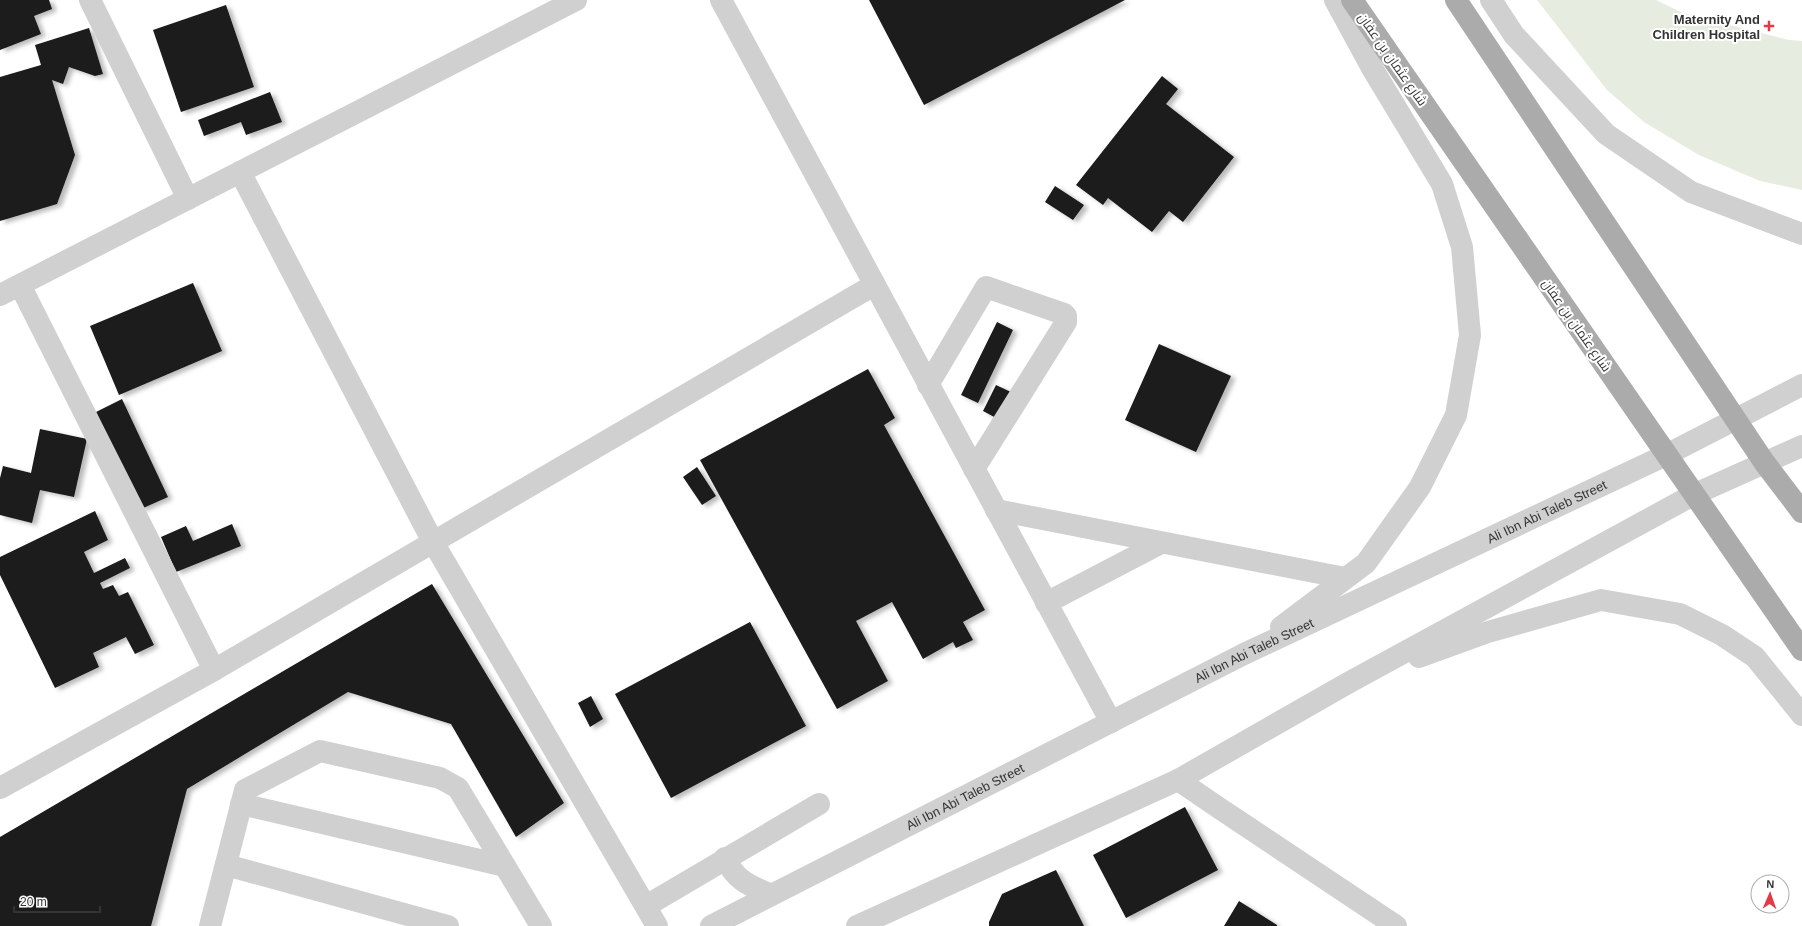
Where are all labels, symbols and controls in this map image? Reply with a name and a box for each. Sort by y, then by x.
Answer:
street label: شارع عثمان بن عفان [1354,10,1430,109]
place label: Maternity And Children Hospital [1652,12,1760,42]
marker: Maternity And Children Hospital [1763,20,1775,32]
street label: شارع عثمان بن عفان [1538,276,1614,375]
street label: Ali Ibn Abi Taleb Street [1485,477,1610,546]
street label: Ali Ibn Abi Taleb Street [1192,615,1316,686]
street label: Ali Ibn Abi Taleb Street [903,760,1027,833]
north arrow [1750,874,1790,914]
text: N [1766,878,1775,890]
scale bar [14,888,100,914]
text: 20 m [20,895,47,909]

